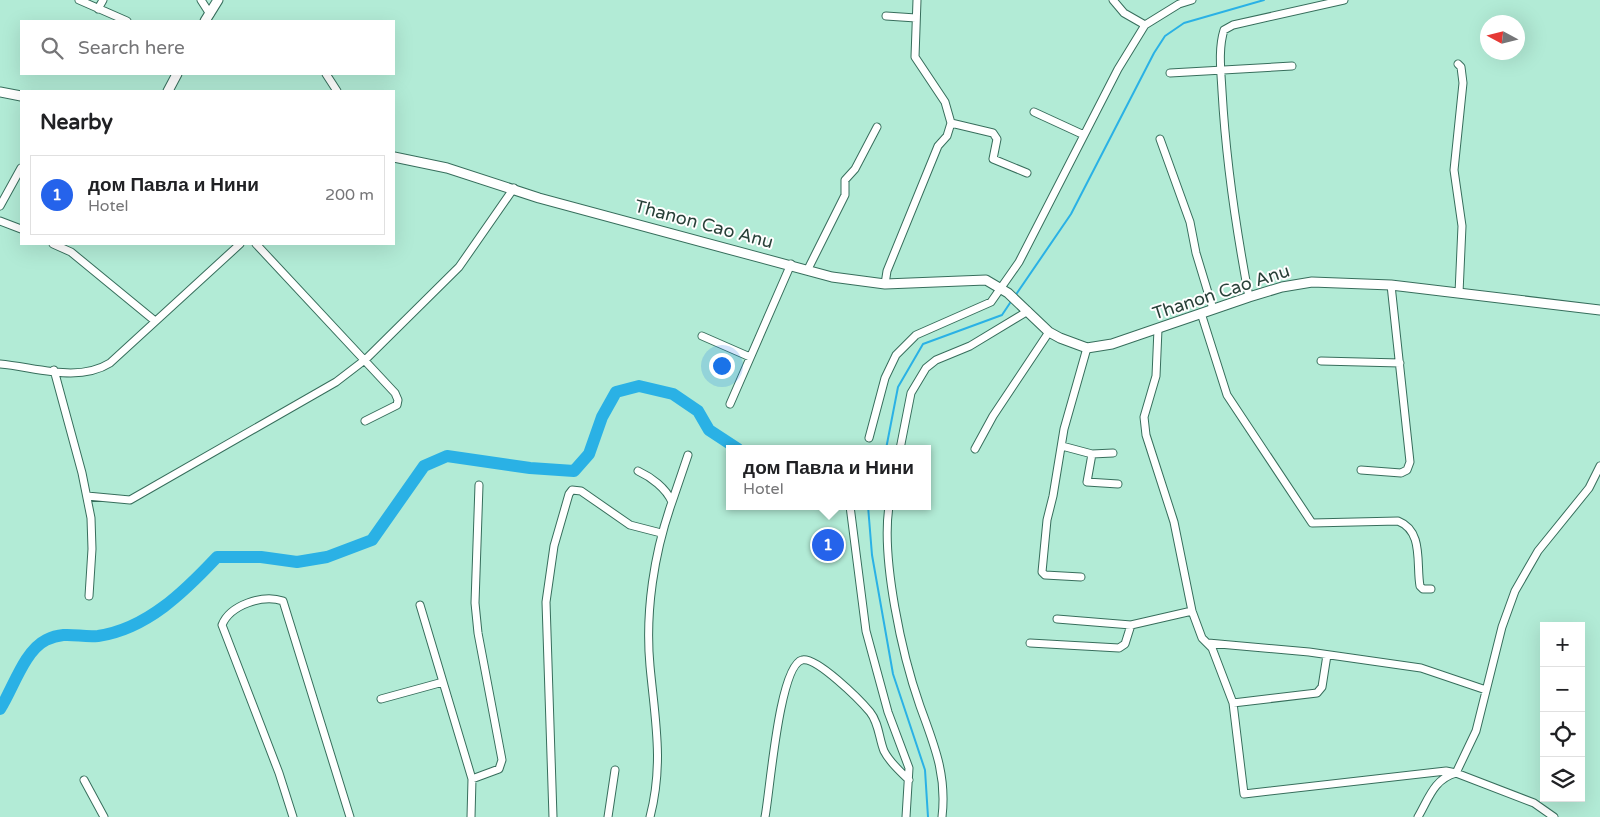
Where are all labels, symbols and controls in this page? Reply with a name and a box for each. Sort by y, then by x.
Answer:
north arrow [1480,15,1525,60]
search box [20,20,395,75]
icon: search [38,34,66,62]
text: Search here [78,37,185,59]
text: Nearby [40,110,113,135]
text: дом Павла и Нини [88,174,259,196]
text: 1 [52,185,62,205]
text: 200 m [325,185,374,205]
street label: Thanon Cao Anu [632,195,776,253]
text: Hotel [88,196,129,216]
street label: Thanon Cao Anu [1150,259,1292,325]
your location [709,353,735,379]
popup [726,445,931,510]
text: дом Павла и Нини [743,457,914,479]
text: Hotel [743,479,784,499]
pin: 1 [812,526,844,564]
map controls [1540,622,1585,802]
button: + [1540,622,1585,667]
button: − [1540,667,1585,712]
button: locate [1540,712,1585,757]
button: layers [1540,757,1585,802]

